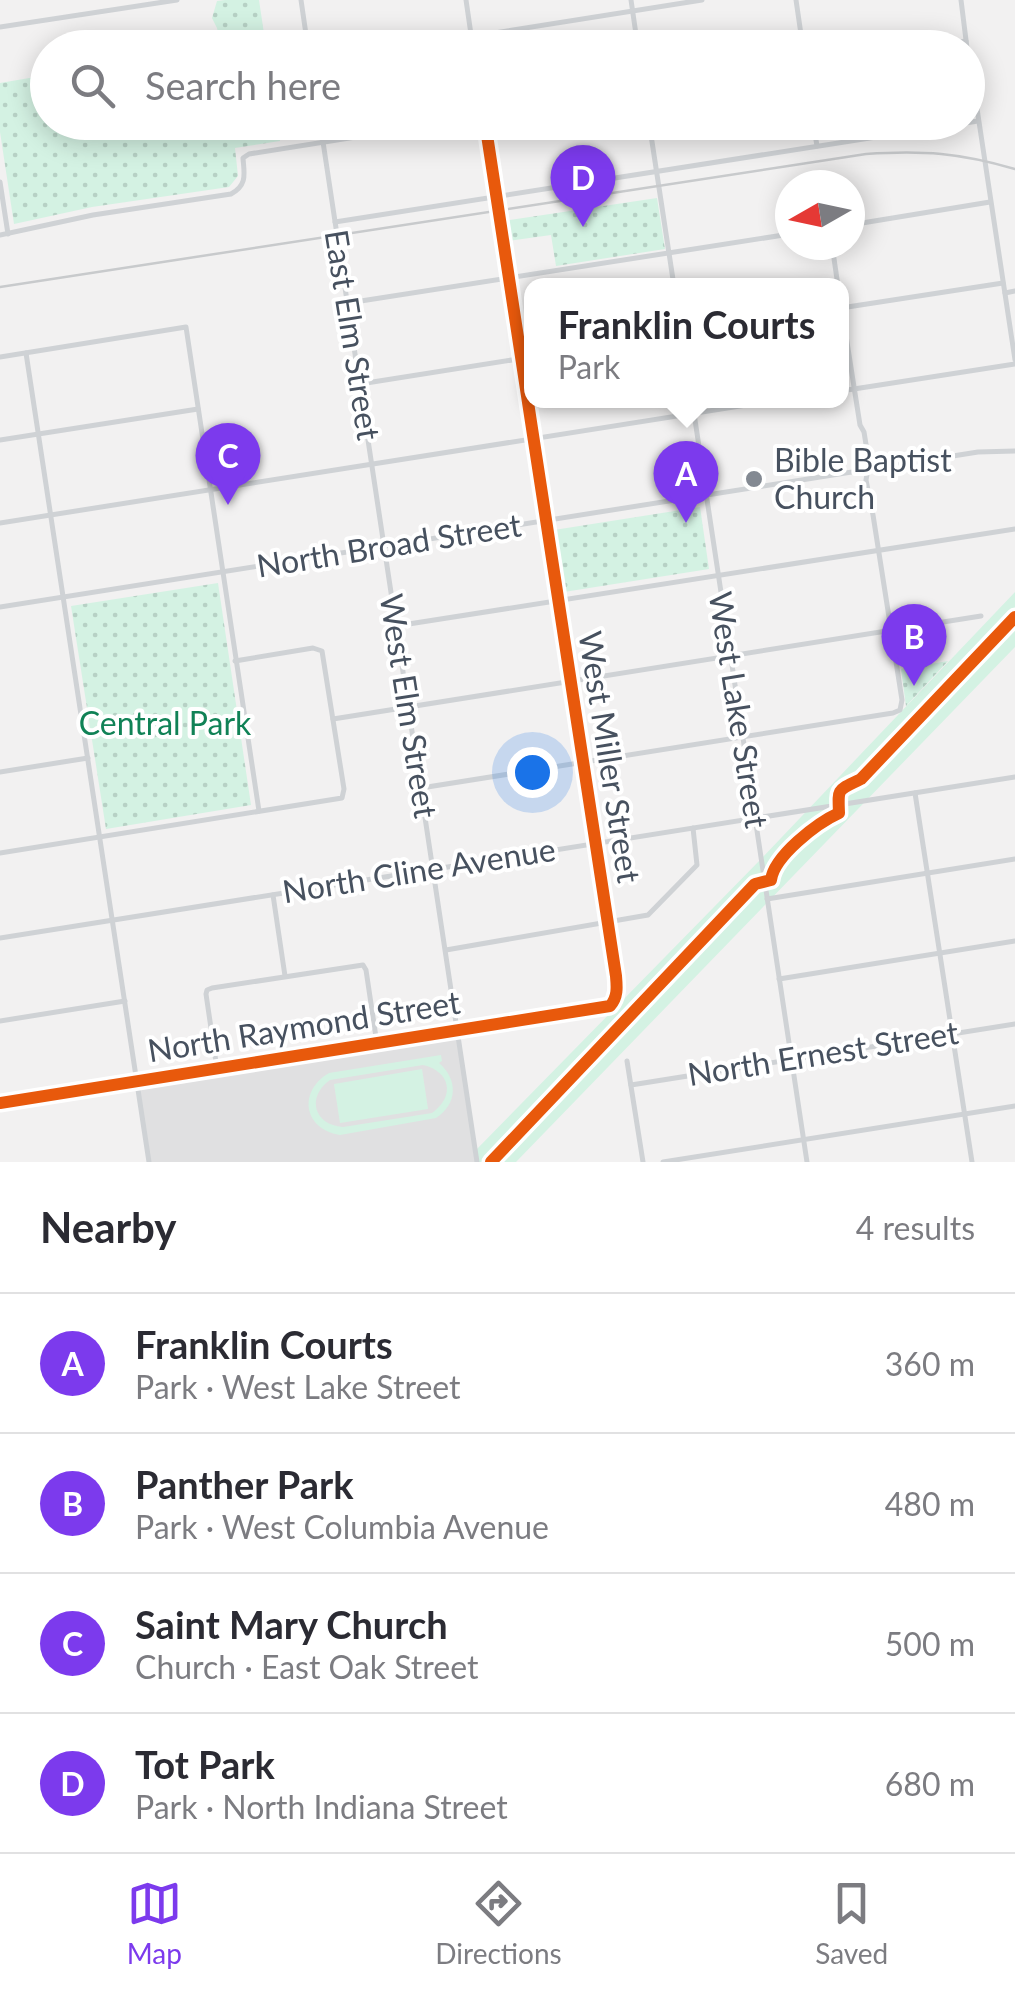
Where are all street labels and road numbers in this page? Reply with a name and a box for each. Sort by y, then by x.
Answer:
street label: East Elm Street [318,227,389,443]
street label: North Broad Street [254,504,524,585]
street label: West Lake Street [702,589,777,831]
street label: West Elm Street [373,591,447,821]
street label: West Miller Street [571,628,650,886]
street label: North Cline Avenue [280,829,558,910]
street label: North Raymond Street [145,981,463,1069]
street label: North Ernest Street [685,1012,961,1093]

